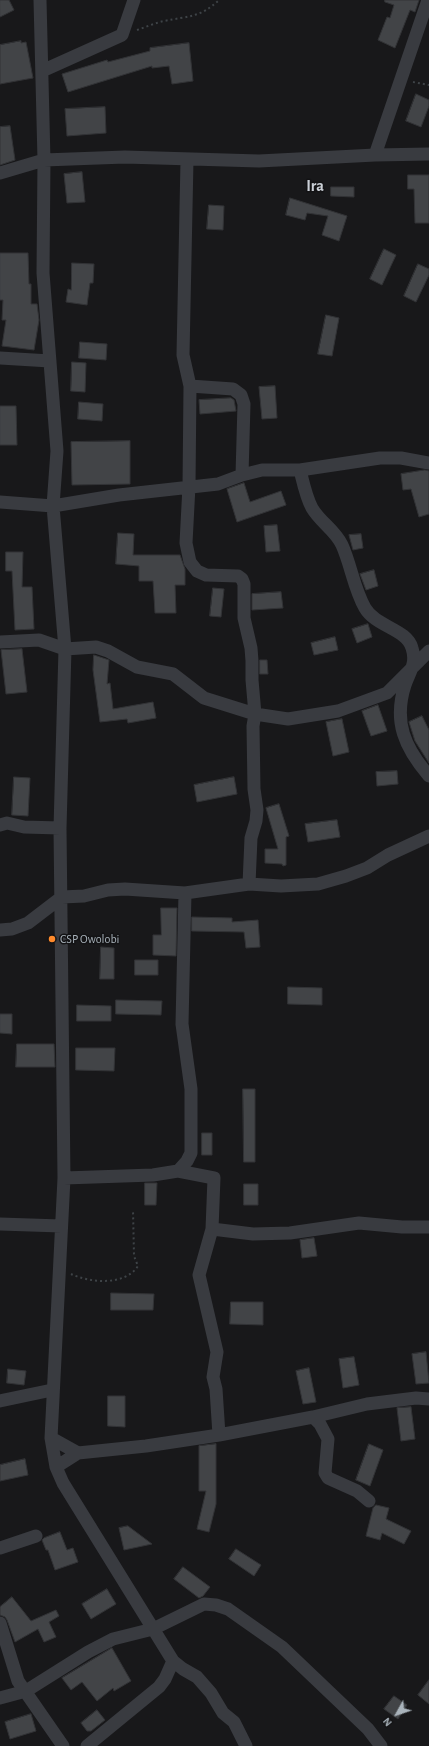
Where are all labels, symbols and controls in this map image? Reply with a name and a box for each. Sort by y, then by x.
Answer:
district label: Ira [306,176,324,196]
place label: CSP Owolobi [60,932,119,946]
marker: CSP Owolobi [47,934,57,944]
north arrow [377,1694,417,1734]
text: N [381,1716,394,1729]

